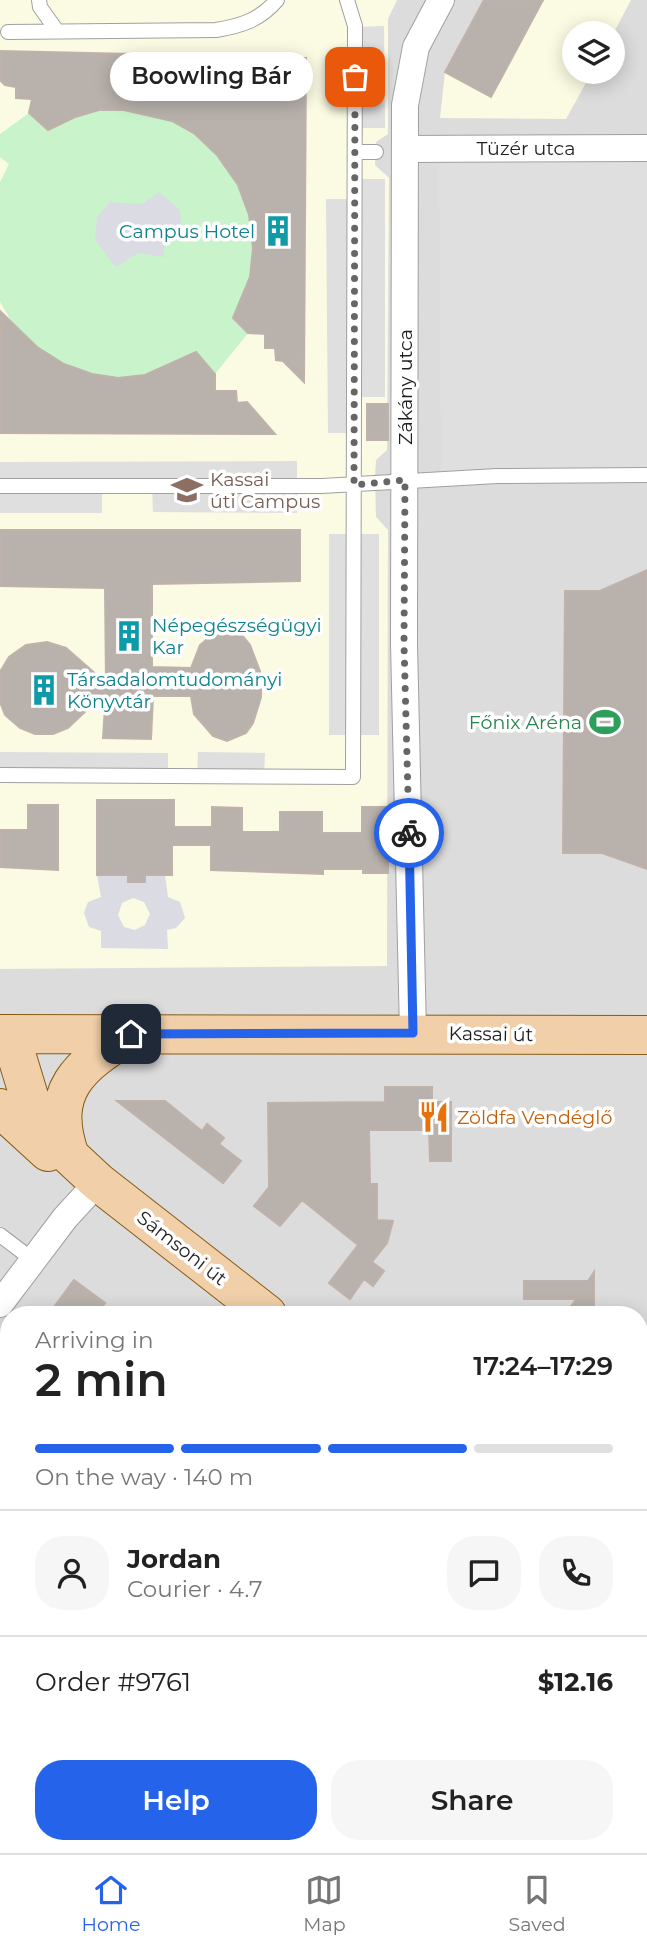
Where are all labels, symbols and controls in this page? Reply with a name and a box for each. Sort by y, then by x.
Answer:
map controls [562,21,625,84]
button: layers [562,21,625,84]
pin [325,47,385,107]
callout: Boowling Bár [110,52,313,102]
icon: bag [336,58,374,96]
text: Boowling Bár [131,62,292,90]
street label: Tüzér utca [476,137,576,160]
building icon: Campus Hotel [261,214,295,248]
place label: Campus Hotel [119,220,255,243]
street label: Zákány utca [394,329,417,445]
place label: Kassai úti Campus [210,468,320,513]
school or university icon: Kassai úti Campus [170,473,204,507]
place label: Népegészségügyi Kar [152,614,322,659]
building icon: Népegészségügyi Kar [112,619,146,653]
place label: Társadalomtudományi Könyvtár [67,668,282,713]
building icon: Társadalomtudományi Könyvtár [27,673,61,707]
sports icon: Főnix Aréna [588,705,622,739]
place label: Főnix Aréna [469,711,582,734]
courier [374,798,444,868]
icon: bike [390,814,428,852]
pin [101,1004,161,1064]
icon: home [112,1015,150,1053]
street label: Kassai út [448,1022,534,1046]
restaurant icon: Zöldfa Vendéglő [417,1100,451,1134]
place label: Zöldfa Vendéglő [457,1106,612,1129]
street label: Sámsoni út [133,1206,232,1290]
text: Arriving in [35,1326,154,1354]
text: 17:24–17:29 [473,1350,613,1382]
text: 2 min [35,1351,168,1408]
text: On the way · 140 m [35,1463,253,1491]
button: person [35,1536,109,1610]
button: chat [447,1536,521,1610]
button: phone [539,1536,613,1610]
text: Jordan [127,1543,221,1575]
text: Courier · 4.7 [127,1575,263,1603]
text: Order #9761 [35,1666,191,1698]
text: $12.16 [538,1666,613,1698]
button: Help [35,1760,317,1840]
button: Share [331,1760,613,1840]
tab: Home [81,1871,140,1936]
tab: Map [303,1871,346,1936]
tab: Saved [508,1871,566,1936]

